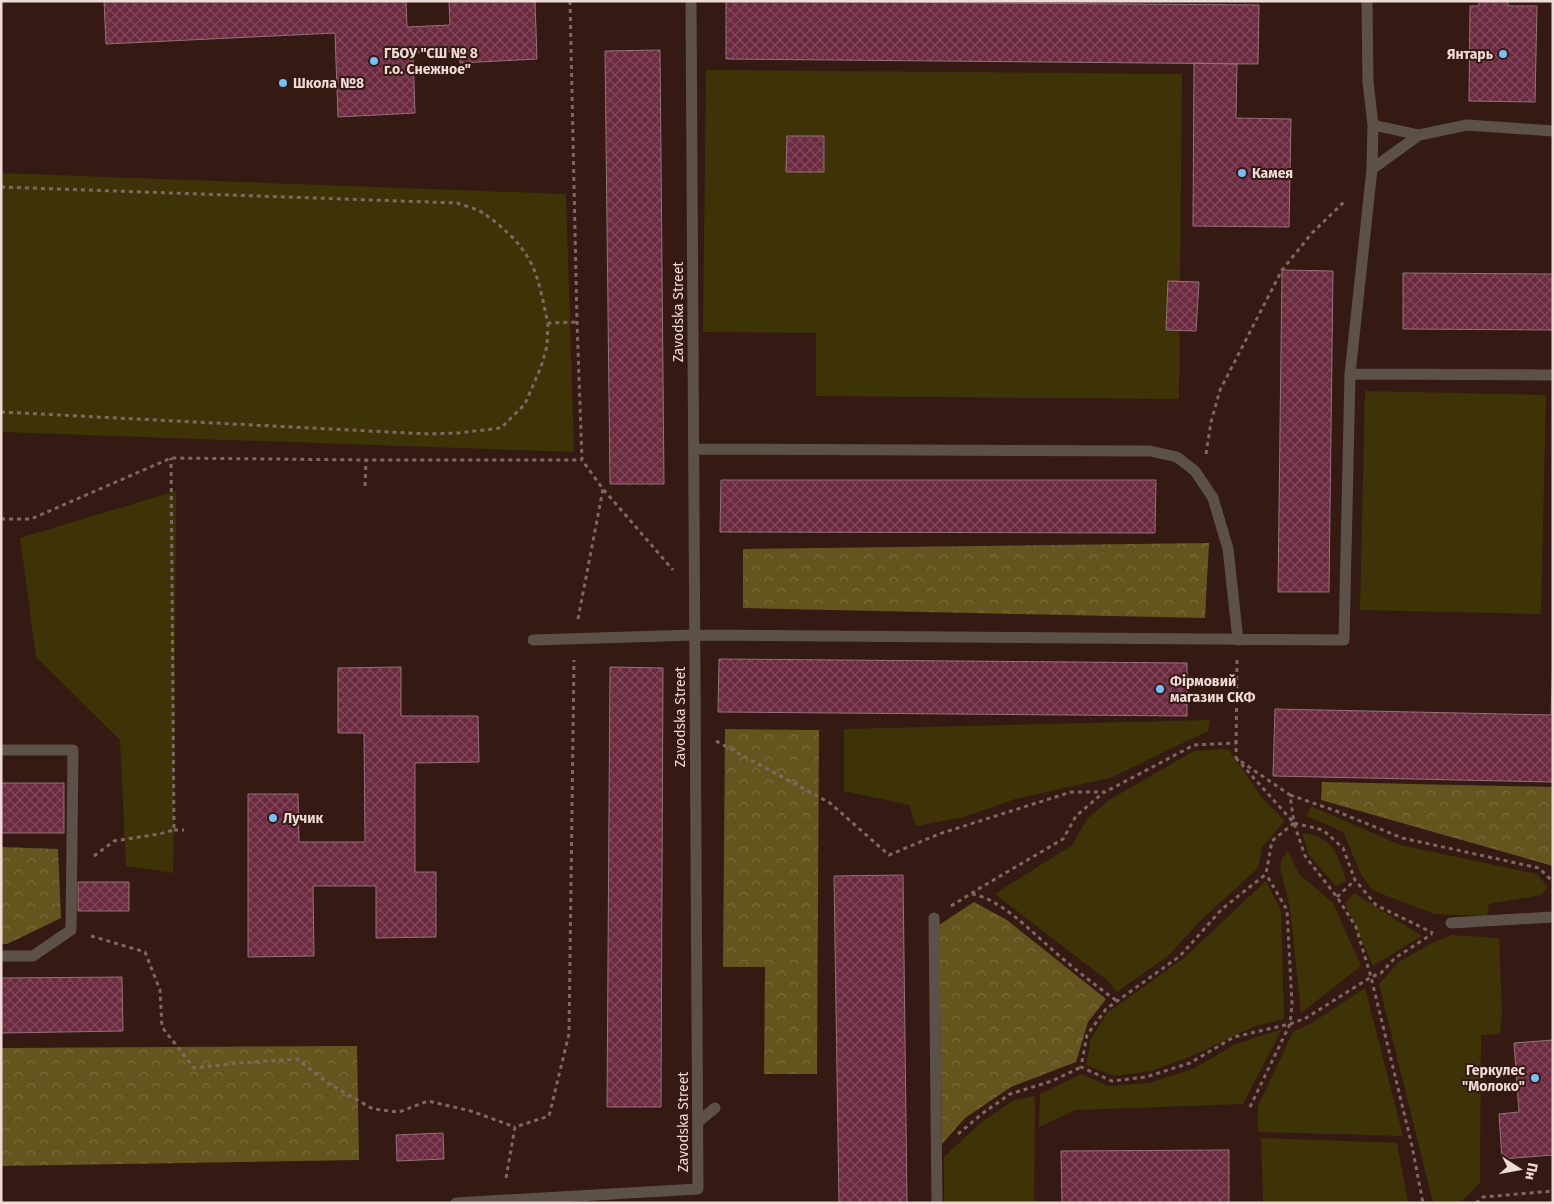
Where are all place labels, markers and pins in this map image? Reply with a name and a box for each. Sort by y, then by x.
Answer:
place label: ГБОУ "СШ № 8 г.о. Снежное" [384,45,478,78]
place label: Янтарь [1447,46,1494,63]
marker: Янтарь [1497,48,1509,60]
marker: ГБОУ "СШ № 8 г.о. Снежное" [368,55,380,67]
place label: Школа №8 [293,75,364,92]
marker: Школа №8 [277,77,289,89]
place label: Камея [1252,165,1293,182]
marker: Камея [1236,167,1248,179]
place label: Фірмовий магазин СКФ [1170,673,1256,706]
marker: Фірмовий магазин СКФ [1154,683,1166,695]
place label: Лучик [283,810,323,827]
marker: Лучик [267,812,279,824]
place label: Геркулес "Молоко" [1462,1062,1525,1095]
marker: Геркулес "Молоко" [1529,1072,1541,1084]

